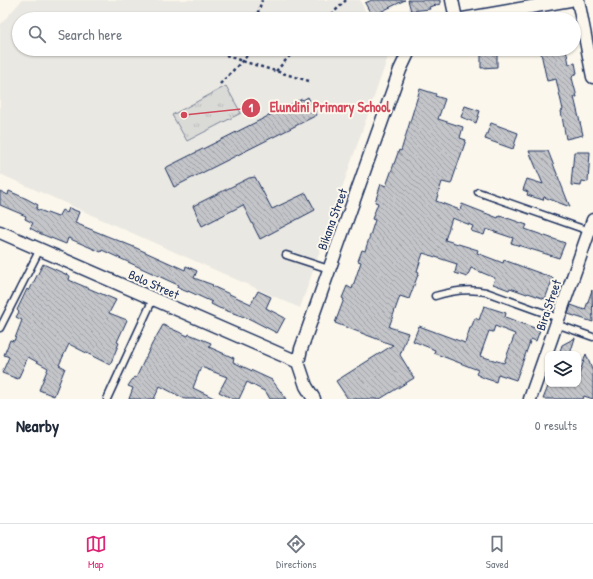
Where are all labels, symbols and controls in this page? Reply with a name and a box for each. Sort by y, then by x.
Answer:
search box [12,12,581,56]
icon: search [26,23,48,45]
text: Search here [58,24,122,45]
callout: Elundini Primary School [241,95,398,121]
text: Elundini Primary School [270,97,391,118]
text: 1 [249,99,254,116]
street label: Bikana Street [313,185,352,252]
street label: Bolo Street [126,265,183,303]
street label: Bira Street [531,277,565,333]
map controls [545,351,581,387]
button: layers [545,351,581,387]
text: Nearby [16,414,59,437]
text: 0 results [535,416,577,434]
tab: Map [85,533,107,571]
tab: Directions [276,533,317,571]
tab: Saved [486,533,508,571]

